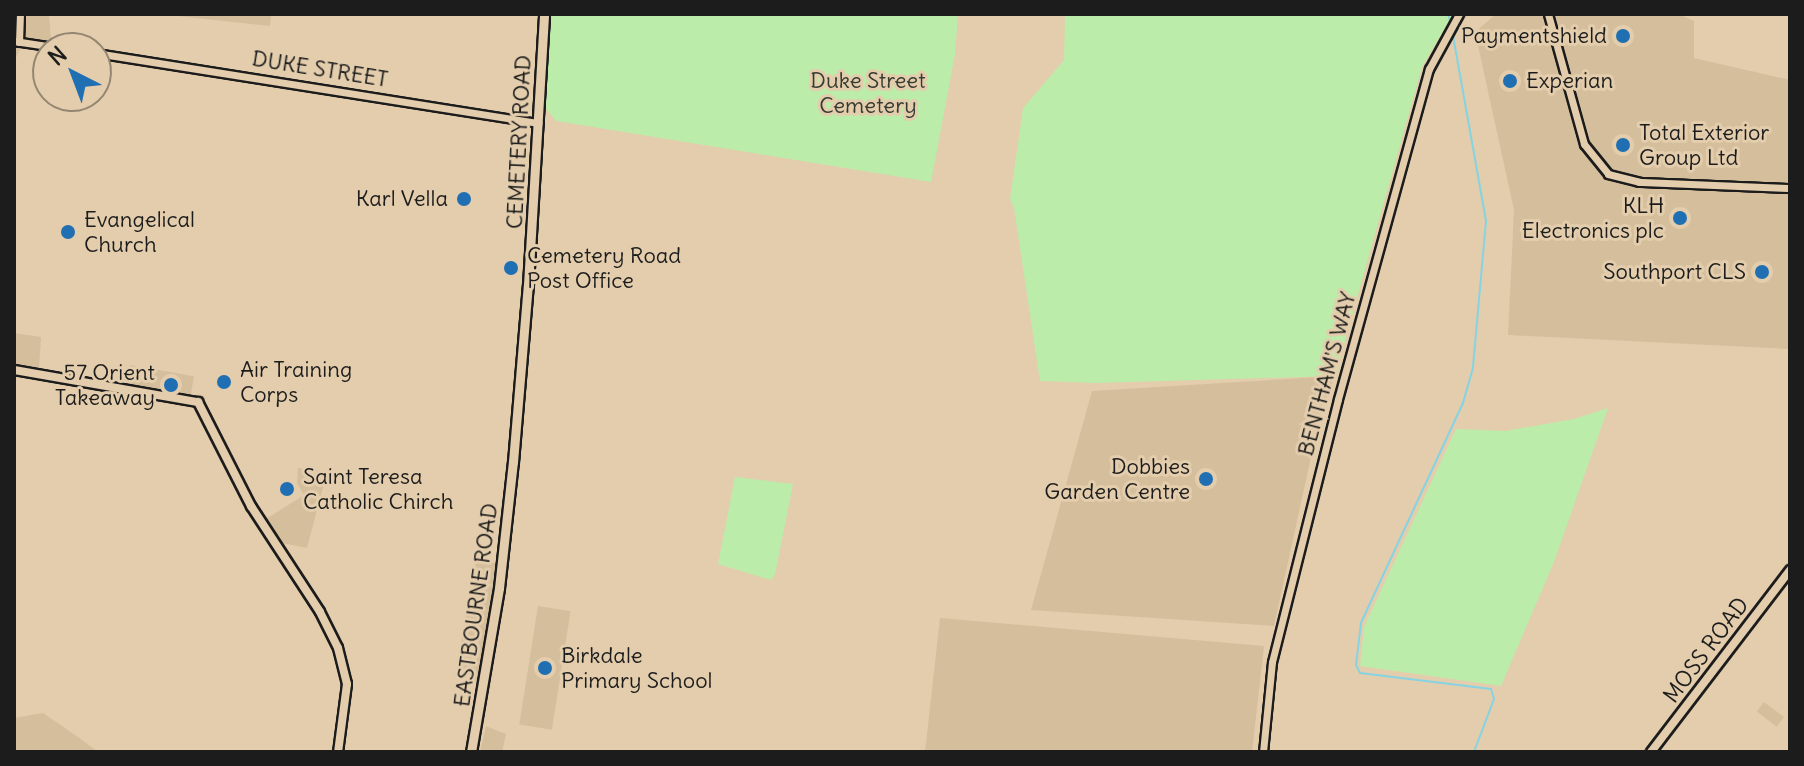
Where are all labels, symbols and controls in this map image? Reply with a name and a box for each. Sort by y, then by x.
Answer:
place label: Paymentshield [1461,23,1607,49]
marker: Paymentshield [1614,27,1632,45]
north arrow [32,32,112,112]
text: N [42,40,72,71]
street label: DUKE STREET [250,45,390,93]
street label: CEMETERY ROAD [501,54,537,230]
park label: Duke Street Cemetery [810,67,926,118]
place label: Experian [1526,68,1613,94]
marker: Experian [1501,72,1519,90]
place label: Total Exterior Group Ltd [1639,119,1769,170]
marker: Total Exterior Group Ltd [1614,136,1632,154]
place label: Karl Vella [356,186,448,212]
marker: Karl Vella [455,190,473,208]
place label: KLH Electronics plc [1522,192,1664,244]
place label: Evangelical Church [84,206,195,258]
marker: KLH Electronics plc [1671,209,1689,227]
marker: Evangelical Church [59,223,77,241]
place label: Cemetery Road Post Office [527,242,681,294]
marker: Cemetery Road Post Office [502,259,520,277]
place label: Southport CLS [1603,259,1746,285]
marker: Southport CLS [1753,263,1771,281]
street label: BENTHAM'S WAY [1292,289,1362,459]
place label: Air Training Corps [240,356,352,408]
place label: 57 Orient Takeaway [55,359,155,410]
marker: Air Training Corps [215,373,233,391]
marker: 57 Orient Takeaway [162,376,180,394]
place label: Dobbies Garden Centre [1044,453,1190,504]
place label: Saint Teresa Catholic Chirch [303,463,453,514]
marker: Dobbies Garden Centre [1197,470,1215,488]
marker: Saint Teresa Catholic Chirch [278,480,296,498]
street label: EASTBOURNE ROAD [449,502,503,708]
street label: MOSS ROAD [1658,592,1754,708]
place label: Birkdale Primary School [561,642,712,694]
marker: Birkdale Primary School [536,659,554,677]

